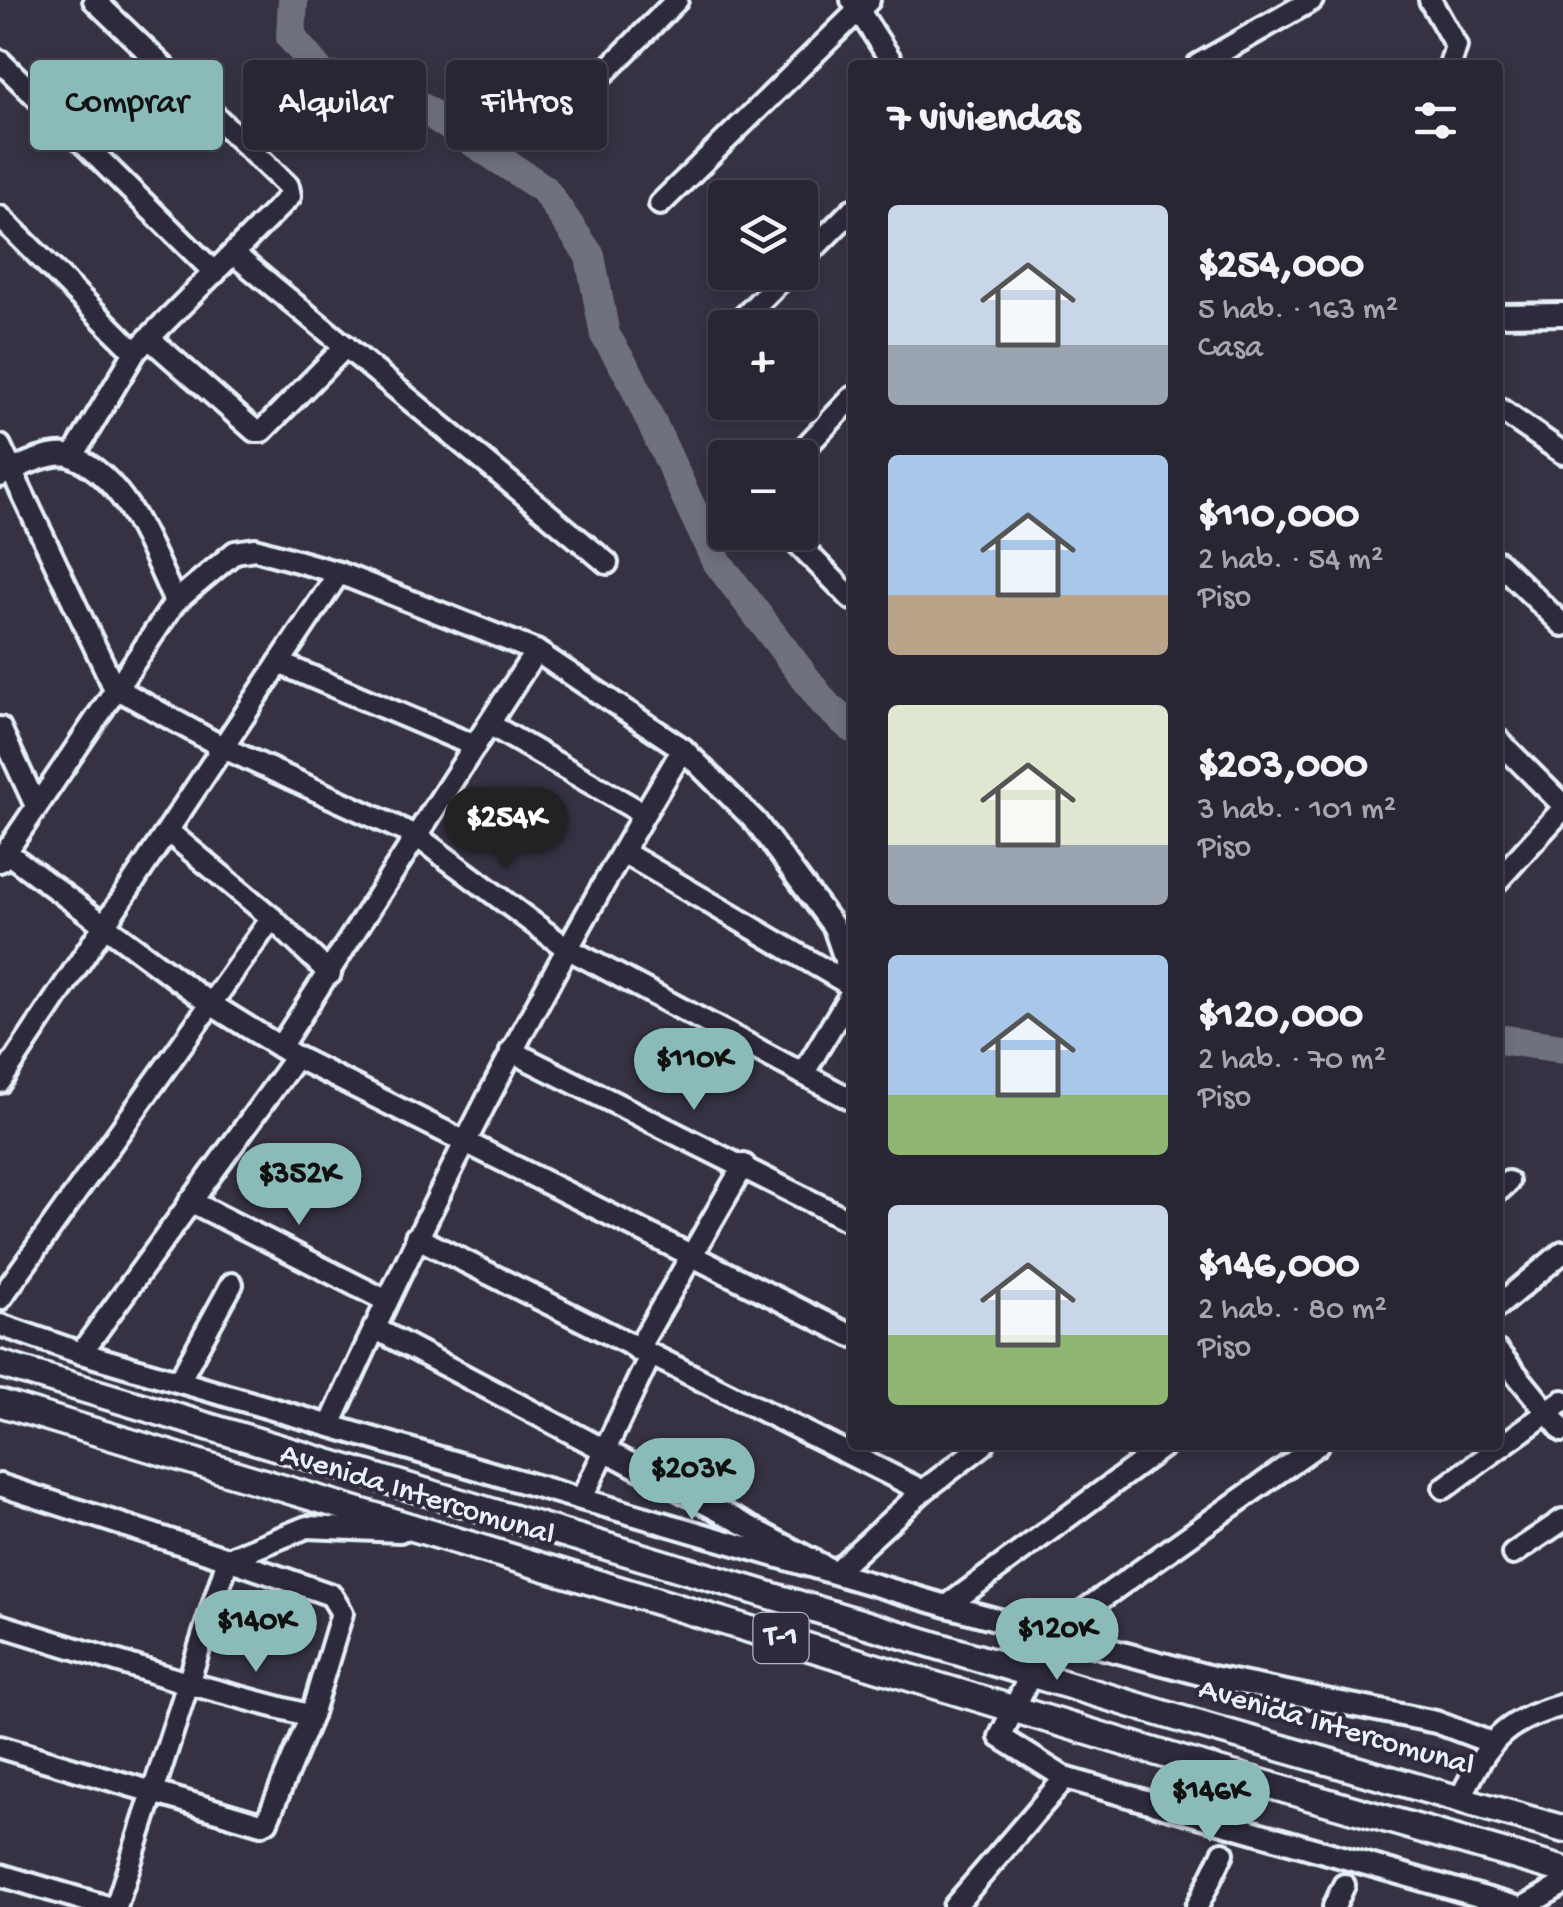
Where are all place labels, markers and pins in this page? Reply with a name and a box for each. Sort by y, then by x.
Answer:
pin: $254K [436,787,576,872]
pin: $110K [624,1028,764,1113]
pin: $352K [229,1143,369,1228]
pin: $203K [622,1438,762,1523]
pin: $140K [186,1590,326,1675]
pin: $120K [987,1598,1127,1683]
pin: $146K [1140,1760,1280,1845]

